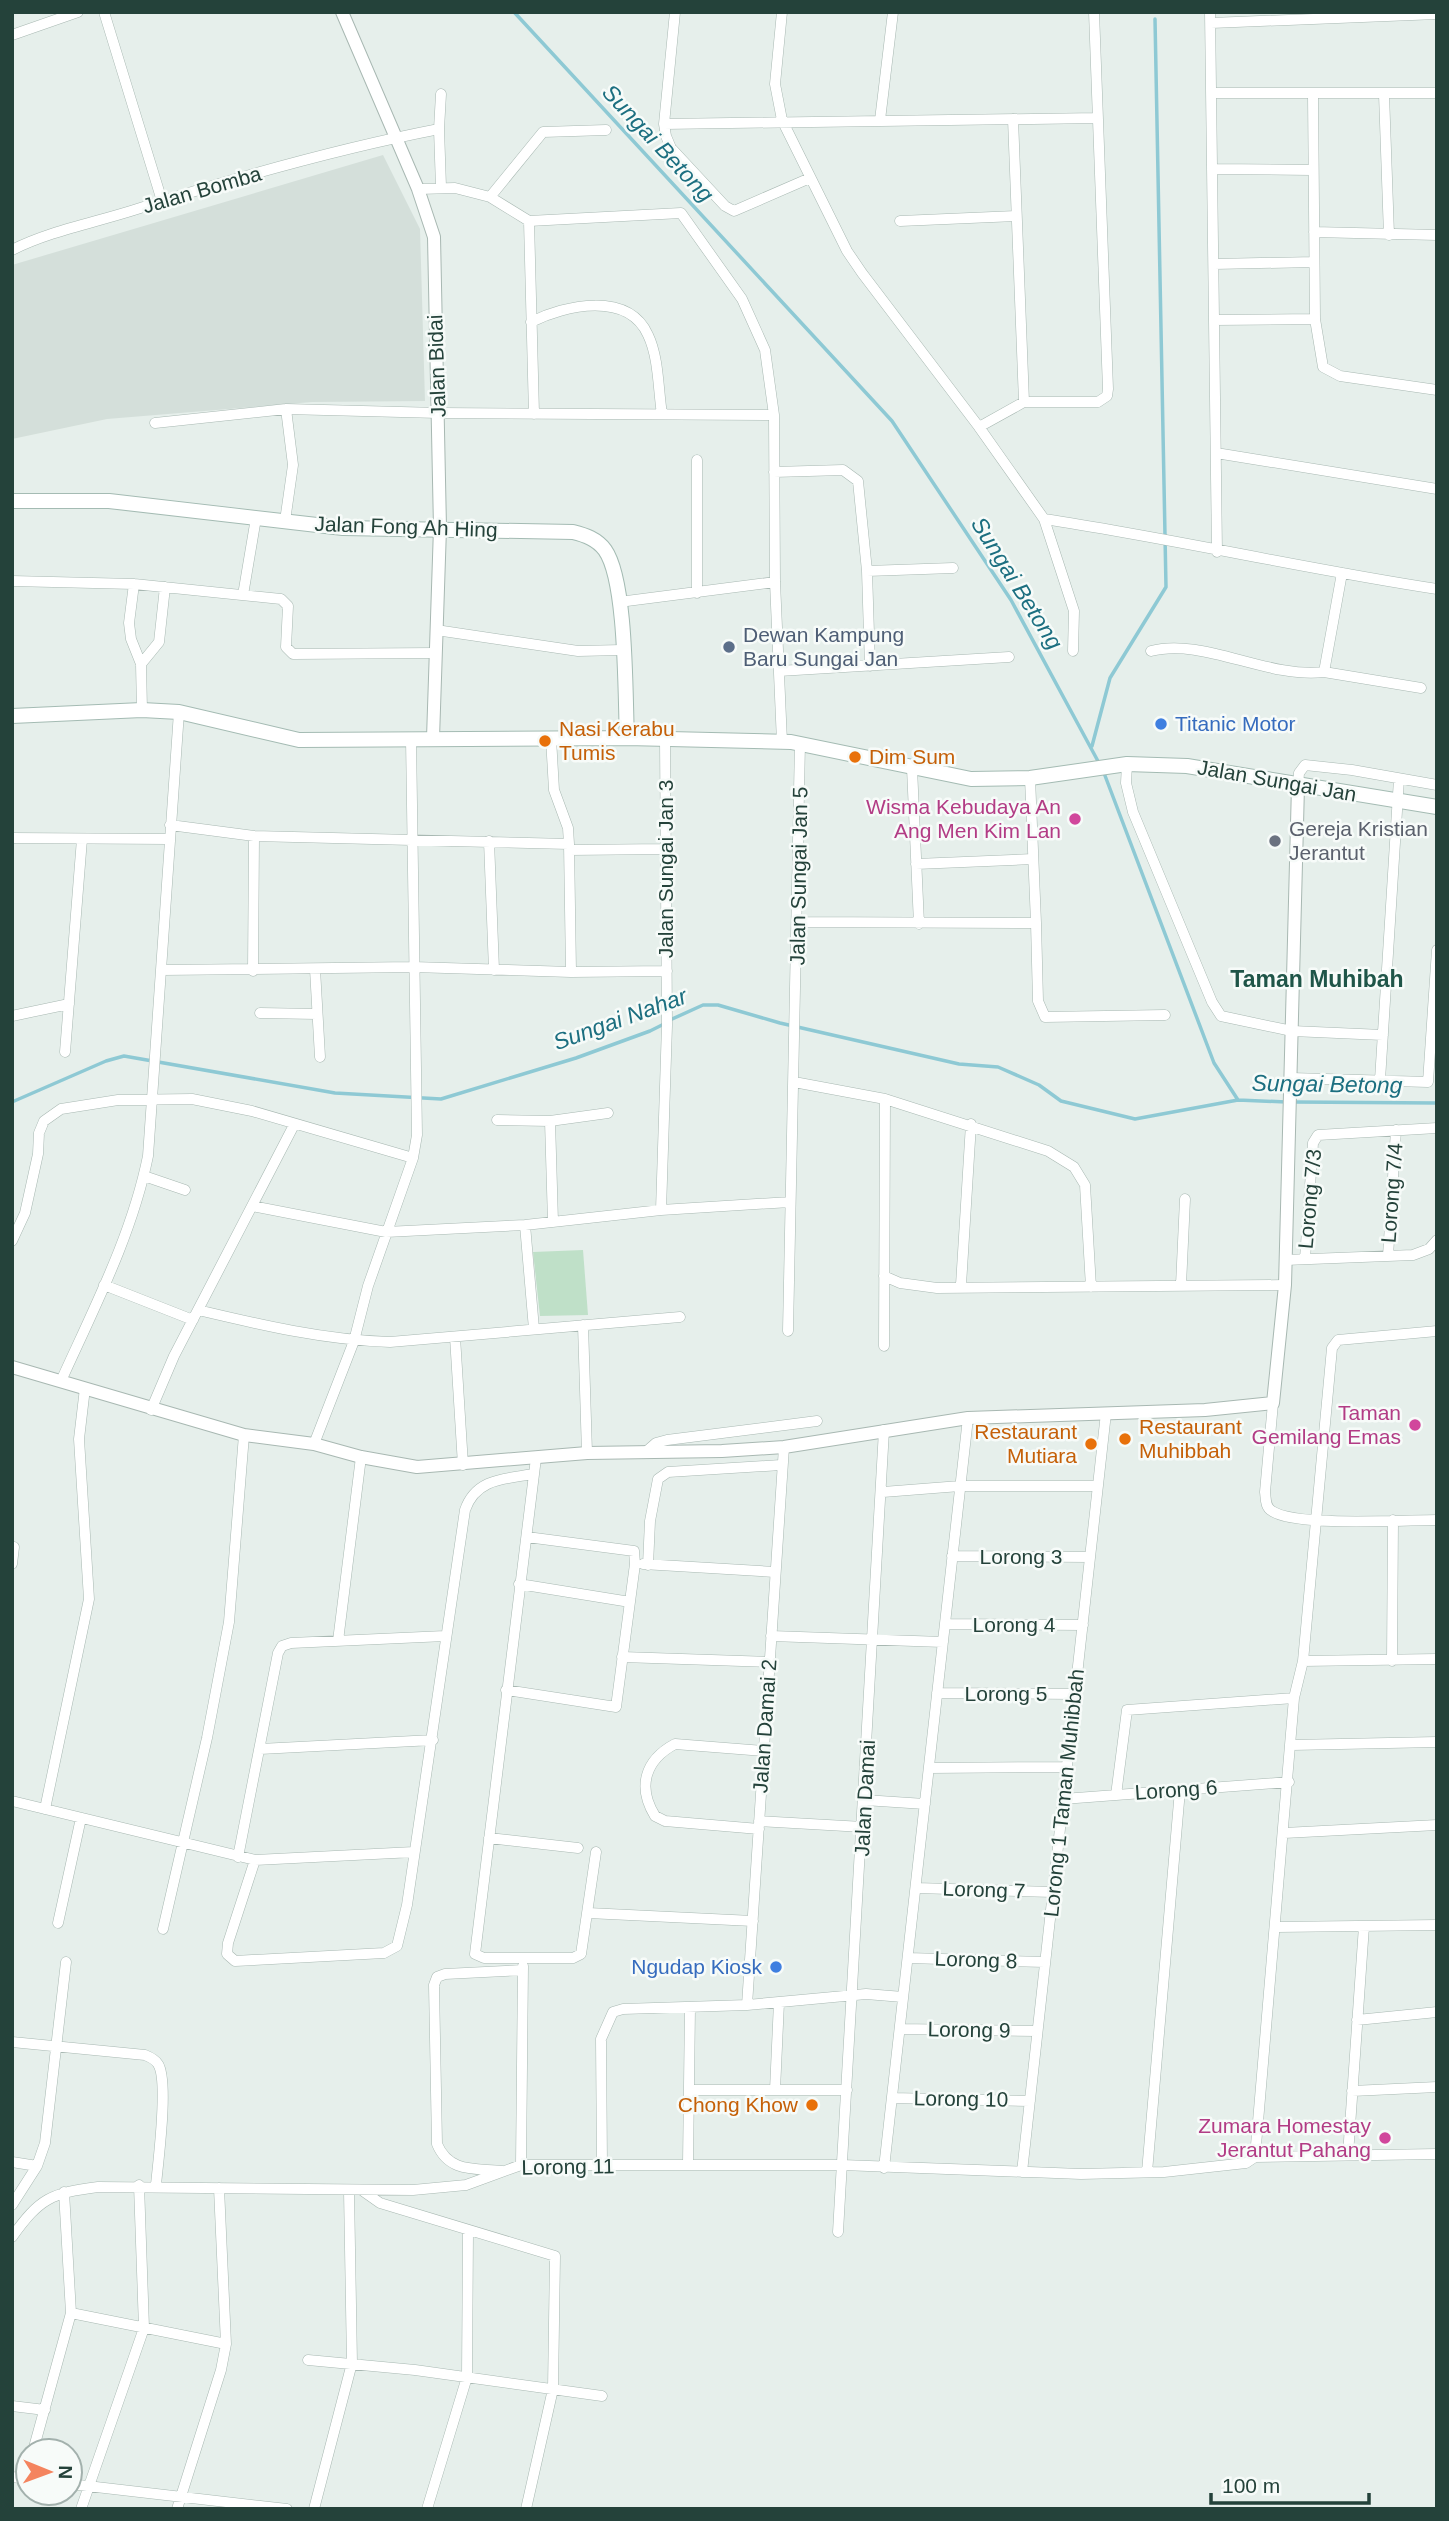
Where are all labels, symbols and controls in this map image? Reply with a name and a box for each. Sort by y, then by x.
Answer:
water label: Sungai Betong [597,79,719,207]
street label: Jalan Bomba [140,161,264,217]
street label: Jalan Bidai [423,314,450,418]
street label: Jalan Fong Ah Hing [314,512,498,541]
water label: Sungai Betong [966,512,1068,654]
place label: Dewan Kampung Baru Sungai Jan [743,623,904,670]
marker: Dewan Kampung Baru Sungai Jan [721,639,737,655]
place label: Titanic Motor [1175,712,1296,735]
marker: Titanic Motor [1153,716,1169,732]
place label: Nasi Kerabu Tumis [559,717,675,764]
marker: Nasi Kerabu Tumis [537,733,553,749]
place label: Dim Sum [869,745,955,768]
marker: Dim Sum [847,749,863,765]
street label: Jalan Sungai Jan [1196,755,1358,806]
street label: Jalan Sungai Jan 3 [654,780,677,958]
street label: Jalan Sungai Jan 5 [785,786,812,965]
place label: Wisma Kebudaya An Ang Men Kim Lan [866,795,1061,842]
marker: Wisma Kebudaya An Ang Men Kim Lan [1067,811,1083,827]
place label: Gereja Kristian Jerantut [1289,817,1428,864]
marker: Gereja Kristian Jerantut [1267,833,1283,849]
district label: Taman Muhibah [1230,966,1404,992]
water label: Sungai Nahar [549,982,692,1055]
water label: Sungai Betong [1251,1070,1403,1098]
street label: Lorong 7/4 [1377,1142,1406,1244]
street label: Lorong 7/3 [1294,1148,1325,1250]
place label: Taman Gemilang Emas [1252,1401,1401,1448]
place label: Restaurant Muhibbah [1139,1415,1242,1462]
marker: Taman Gemilang Emas [1407,1417,1423,1433]
place label: Restaurant Mutiara [974,1420,1077,1467]
marker: Restaurant Muhibbah [1117,1431,1133,1447]
marker: Restaurant Mutiara [1083,1436,1099,1452]
street label: Lorong 3 [980,1545,1062,1568]
street label: Lorong 4 [973,1613,1056,1636]
street label: Jalan Damai 2 [748,1658,781,1794]
street label: Lorong 1 Taman Muhibbah [1039,1668,1088,1918]
street label: Lorong 5 [965,1682,1047,1705]
street label: Jalan Damai [850,1739,879,1857]
street label: Lorong 6 [1134,1775,1218,1804]
street label: Lorong 7 [942,1877,1026,1902]
street label: Lorong 8 [934,1947,1018,1972]
place label: Ngudap Kiosk [631,1955,762,1978]
marker: Ngudap Kiosk [768,1959,784,1975]
street label: Lorong 9 [927,2017,1011,2042]
street label: Lorong 10 [914,2086,1008,2111]
place label: Chong Khow [678,2093,799,2116]
marker: Chong Khow [804,2097,820,2113]
place label: Zumara Homestay Jerantut Pahang [1198,2114,1371,2161]
marker: Zumara Homestay Jerantut Pahang [1377,2130,1393,2146]
street label: Lorong 11 [521,2154,615,2179]
north arrow [14,2437,84,2507]
scale bar [1211,2462,1368,2506]
text: N [55,2465,76,2479]
text: 100 m [1222,2474,1280,2497]

